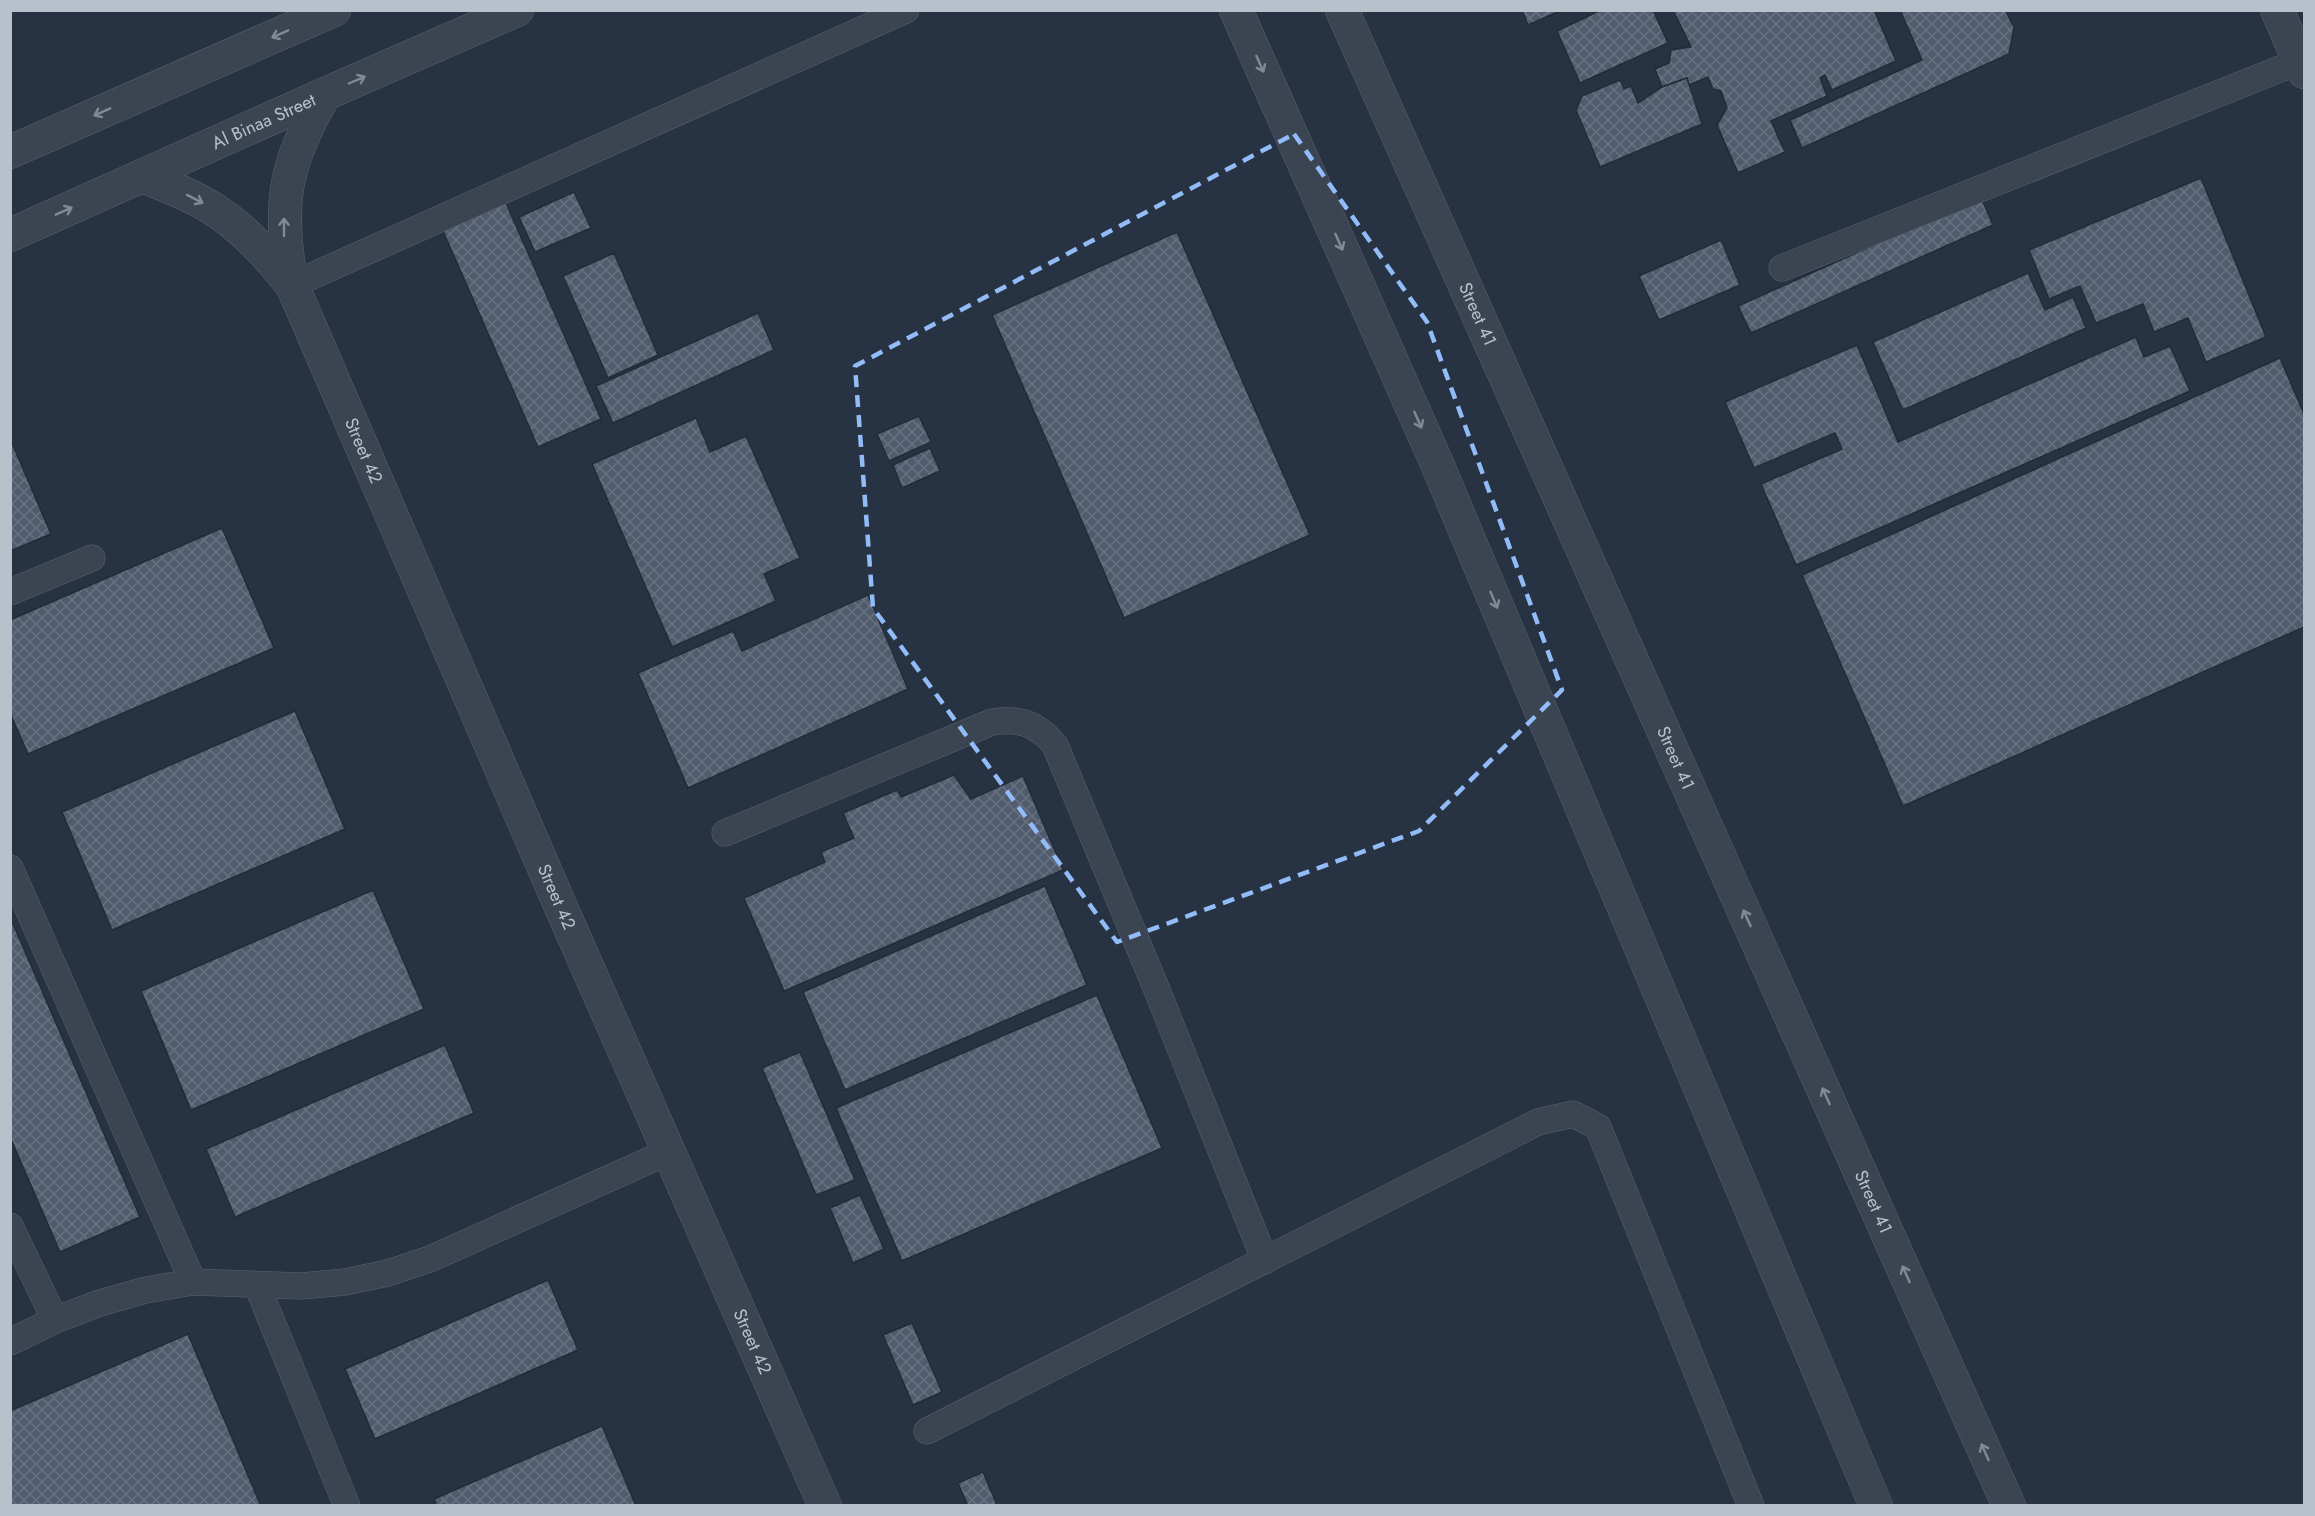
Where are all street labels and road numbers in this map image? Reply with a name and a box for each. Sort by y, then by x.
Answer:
street label: Al Binaa Street [208,87,320,156]
street label: Street 41 [1452,278,1503,350]
street label: Street 42 [338,414,389,488]
street label: Street 41 [1650,722,1701,794]
street label: Street 42 [531,860,582,934]
street label: Street 41 [1848,1166,1899,1238]
street label: Street 42 [727,1305,778,1378]

